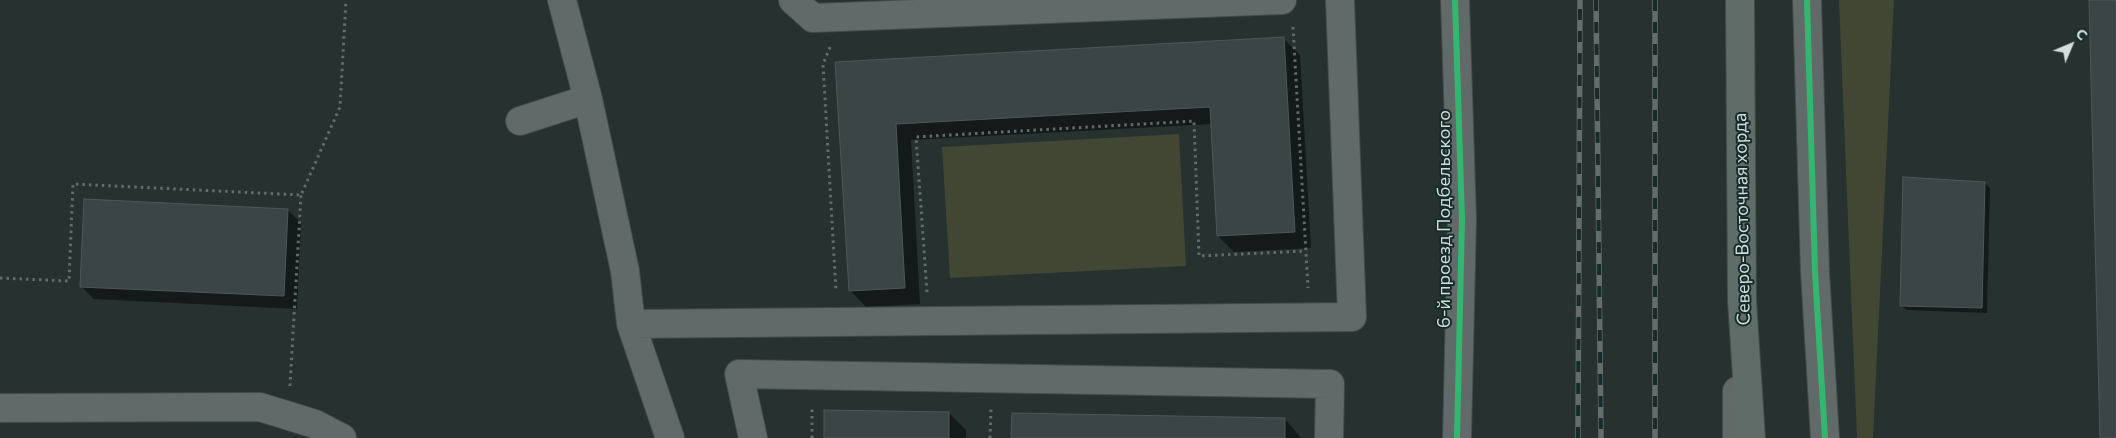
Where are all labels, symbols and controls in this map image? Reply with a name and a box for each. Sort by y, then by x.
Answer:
north arrow [2046,20,2096,70]
text: С [2073,25,2091,43]
street label: 6-й проезд Подбельского [1433,110,1455,328]
street label: Северо-Восточная хорда [1729,113,1755,325]

